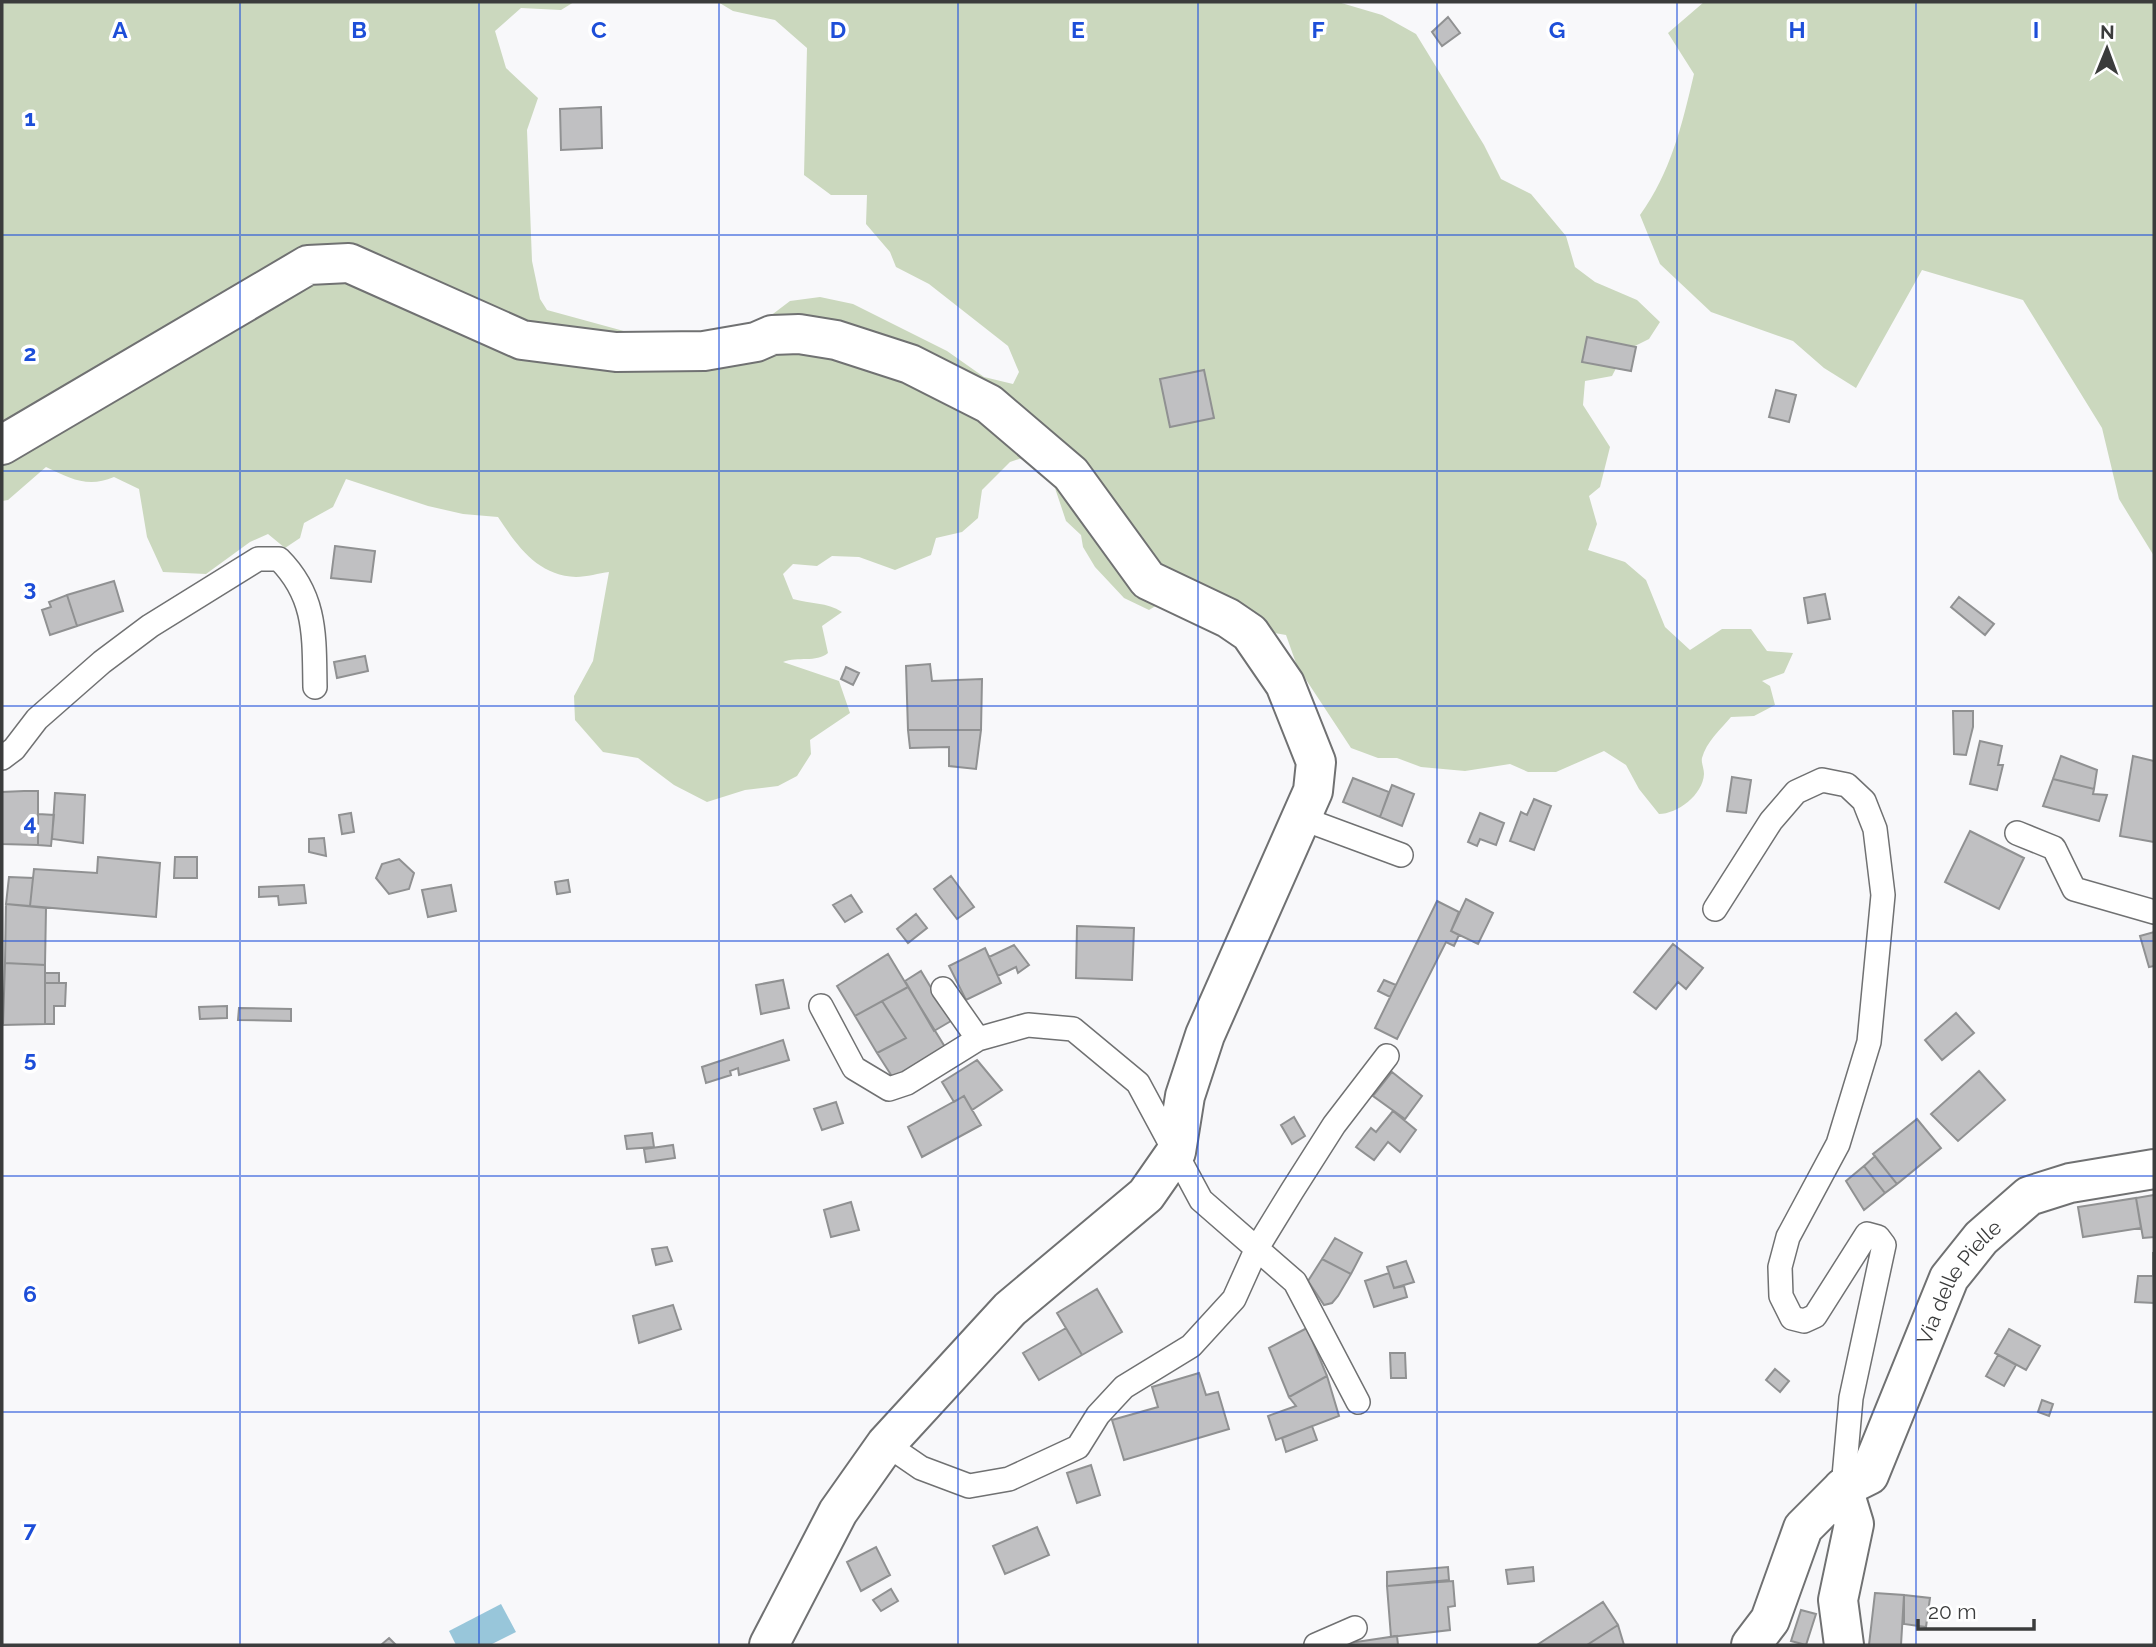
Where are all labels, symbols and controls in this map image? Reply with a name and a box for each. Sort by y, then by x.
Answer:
north arrow [2072,14,2142,84]
text: A [112,16,128,43]
text: B [351,16,367,43]
text: C [591,16,607,43]
text: D [830,16,846,43]
text: E [1071,16,1085,43]
text: F [1311,16,1325,43]
text: G [1549,16,1565,43]
text: H [1788,16,1806,43]
text: I [2033,16,2039,43]
text: N [2100,21,2115,43]
text: 1 [24,104,36,131]
text: 2 [24,339,36,366]
text: 3 [24,574,36,601]
text: 4 [23,809,37,836]
text: 5 [24,1045,37,1072]
street label: Via delle Pielle [1911,1214,2006,1348]
text: 6 [23,1280,37,1307]
text: 7 [24,1515,37,1542]
scale bar [1918,1588,2034,1632]
text: 20 m [1928,1599,1976,1624]

